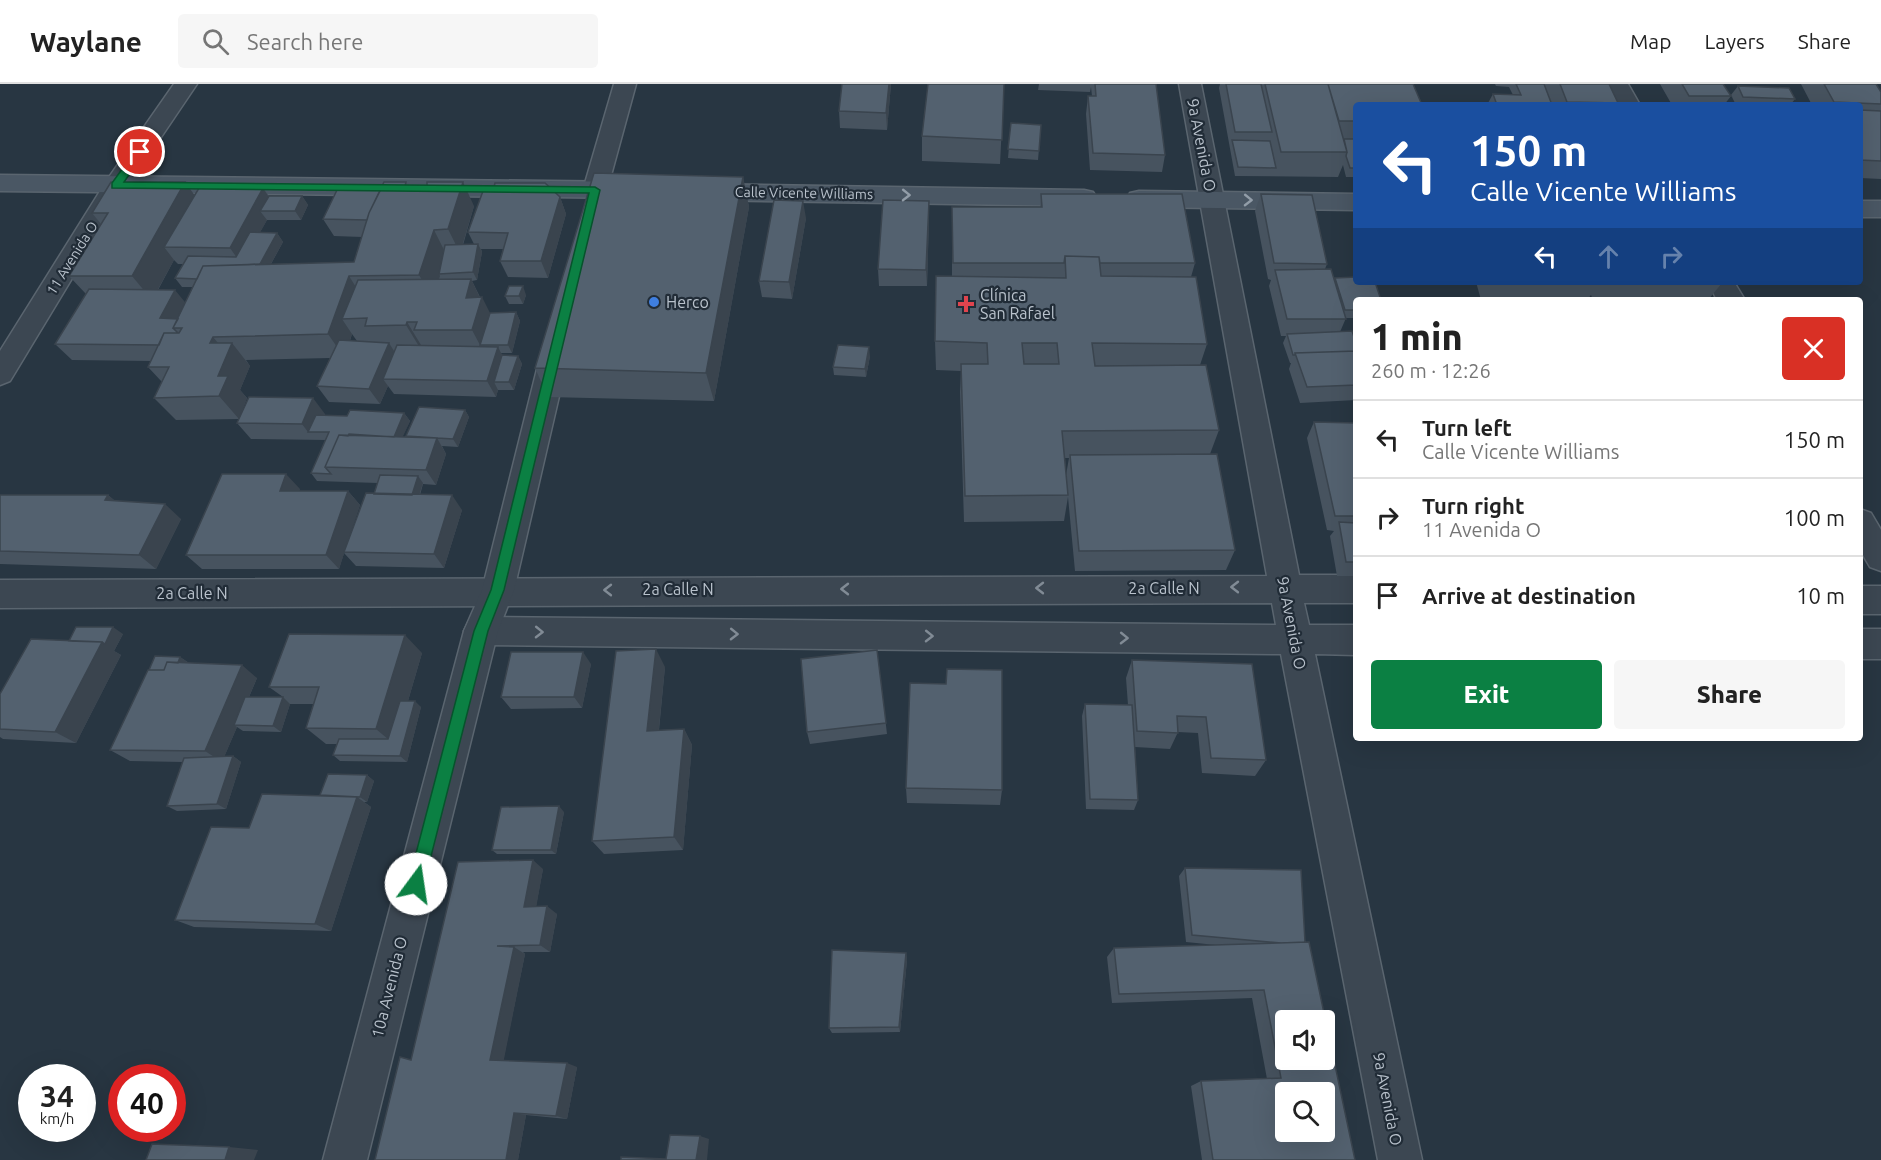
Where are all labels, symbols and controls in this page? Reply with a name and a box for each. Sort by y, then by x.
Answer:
search box [178,14,598,68]
icon: search [199,25,232,58]
text: Waylane [30,26,142,57]
text: Search here [247,29,363,54]
text: Map [1630,29,1671,53]
text: Layers [1704,29,1765,53]
text: Share [1798,29,1851,53]
street label: 9a Avenida O [1184,97,1220,193]
pin [114,126,165,177]
icon: left [1371,126,1449,204]
text: 150 m [1470,127,1587,174]
icon: arrive [123,135,156,168]
text: Calle Vicente Williams [1470,176,1736,206]
street label: Calle Vicente Williams [735,184,873,202]
one-way arrow [901,189,910,201]
one-way arrow [1243,194,1252,207]
street label: 11 Avenida O [43,218,101,298]
icon: left [1529,240,1562,273]
icon: ahead [1592,240,1625,273]
icon: right [1655,240,1688,273]
place label: Clínica San Rafael [980,286,1055,322]
place label: Herco [666,293,709,311]
marker: Herco [647,295,661,309]
marker: Clínica San Rafael [957,295,975,313]
text: 1 min [1371,316,1463,357]
button: close [1782,317,1845,380]
text: 260 m · 12:26 [1371,359,1491,382]
text: Turn left [1422,415,1512,440]
icon: left [1371,423,1404,456]
text: 150 m [1784,427,1845,452]
text: Calle Vicente Williams [1422,440,1619,463]
text: Turn right [1422,493,1524,518]
icon: right [1371,501,1404,534]
text: 100 m [1784,505,1845,530]
text: 11 Avenida O [1422,518,1541,541]
street label: 9a Avenida O [1274,575,1310,671]
street label: 2a Calle N [1128,579,1200,597]
icon: arrive [1371,579,1404,612]
street label: 2a Calle N [642,580,714,598]
one-way arrow [1230,581,1239,593]
one-way arrow [1035,582,1044,594]
one-way arrow [840,583,849,595]
text: Arrive at destination [1422,583,1636,608]
text: 10 m [1796,583,1845,608]
street label: 2a Calle N [156,584,228,602]
one-way arrow [603,584,612,596]
one-way arrow [535,626,544,638]
one-way arrow [730,628,739,640]
one-way arrow [925,630,934,642]
one-way arrow [1120,632,1129,644]
button: Exit [1371,660,1602,729]
button: Share [1614,660,1845,729]
position arrow [384,852,448,916]
street label: 10a Avenida O [368,935,410,1039]
map controls [1275,1010,1335,1142]
button: sound [1275,1010,1335,1070]
street label: 9a Avenida O [1370,1051,1406,1147]
speed limit sign: 40 [108,1064,186,1142]
text: 34 [40,1079,74,1113]
button: search [1275,1082,1335,1142]
text: km/h [40,1110,74,1127]

